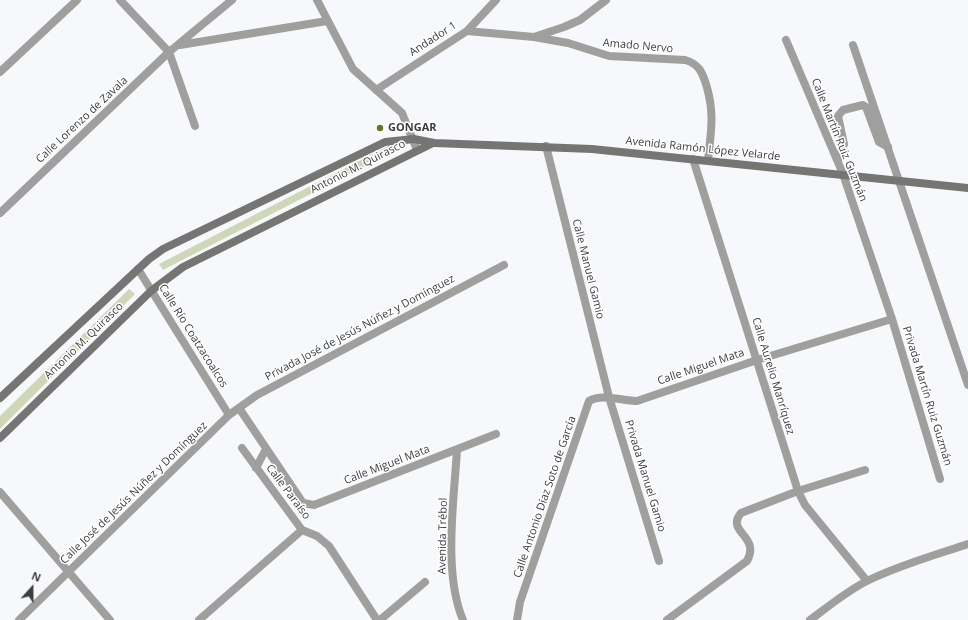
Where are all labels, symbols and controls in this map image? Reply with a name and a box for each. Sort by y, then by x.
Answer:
street label: Andador 1 [407,19,459,59]
street label: Amado Nervo [602,36,674,56]
street label: Calle Lorenzo de Zavala [33,74,131,166]
street label: Calle Martín Ruiz Guzmán [808,76,870,204]
place label: GONGAR [388,121,436,135]
marker: GONGAR [375,123,385,133]
street label: Avenida Ramón López Velarde [625,134,781,164]
street label: Antonio M. Quirasco [308,137,408,197]
street label: Calle Manuel Gamio [569,218,607,320]
street label: Privada José de Jesús Núñez y Domínguez [263,272,457,384]
street label: Calle Río Coatzacoalcos [156,282,230,390]
street label: Antonio M. Quirasco [42,300,126,382]
street label: Calle Aurelio Manríquez [749,316,797,436]
street label: Privada Martín Ruiz Guzmán [899,325,955,467]
street label: Calle Miguel Mata [656,346,746,388]
street label: Calle Antonio Díaz Soto de García [511,414,579,580]
street label: Calle José de Jesús Núñez y Domínguez [58,419,210,567]
street label: Privada Manuel Gamio [622,419,668,533]
street label: Calle Miguel Mata [342,443,432,487]
street label: Calle Paraíso [263,462,313,522]
street label: Avenida Trébol [436,498,450,574]
north arrow [12,568,52,608]
text: N [30,568,43,585]

